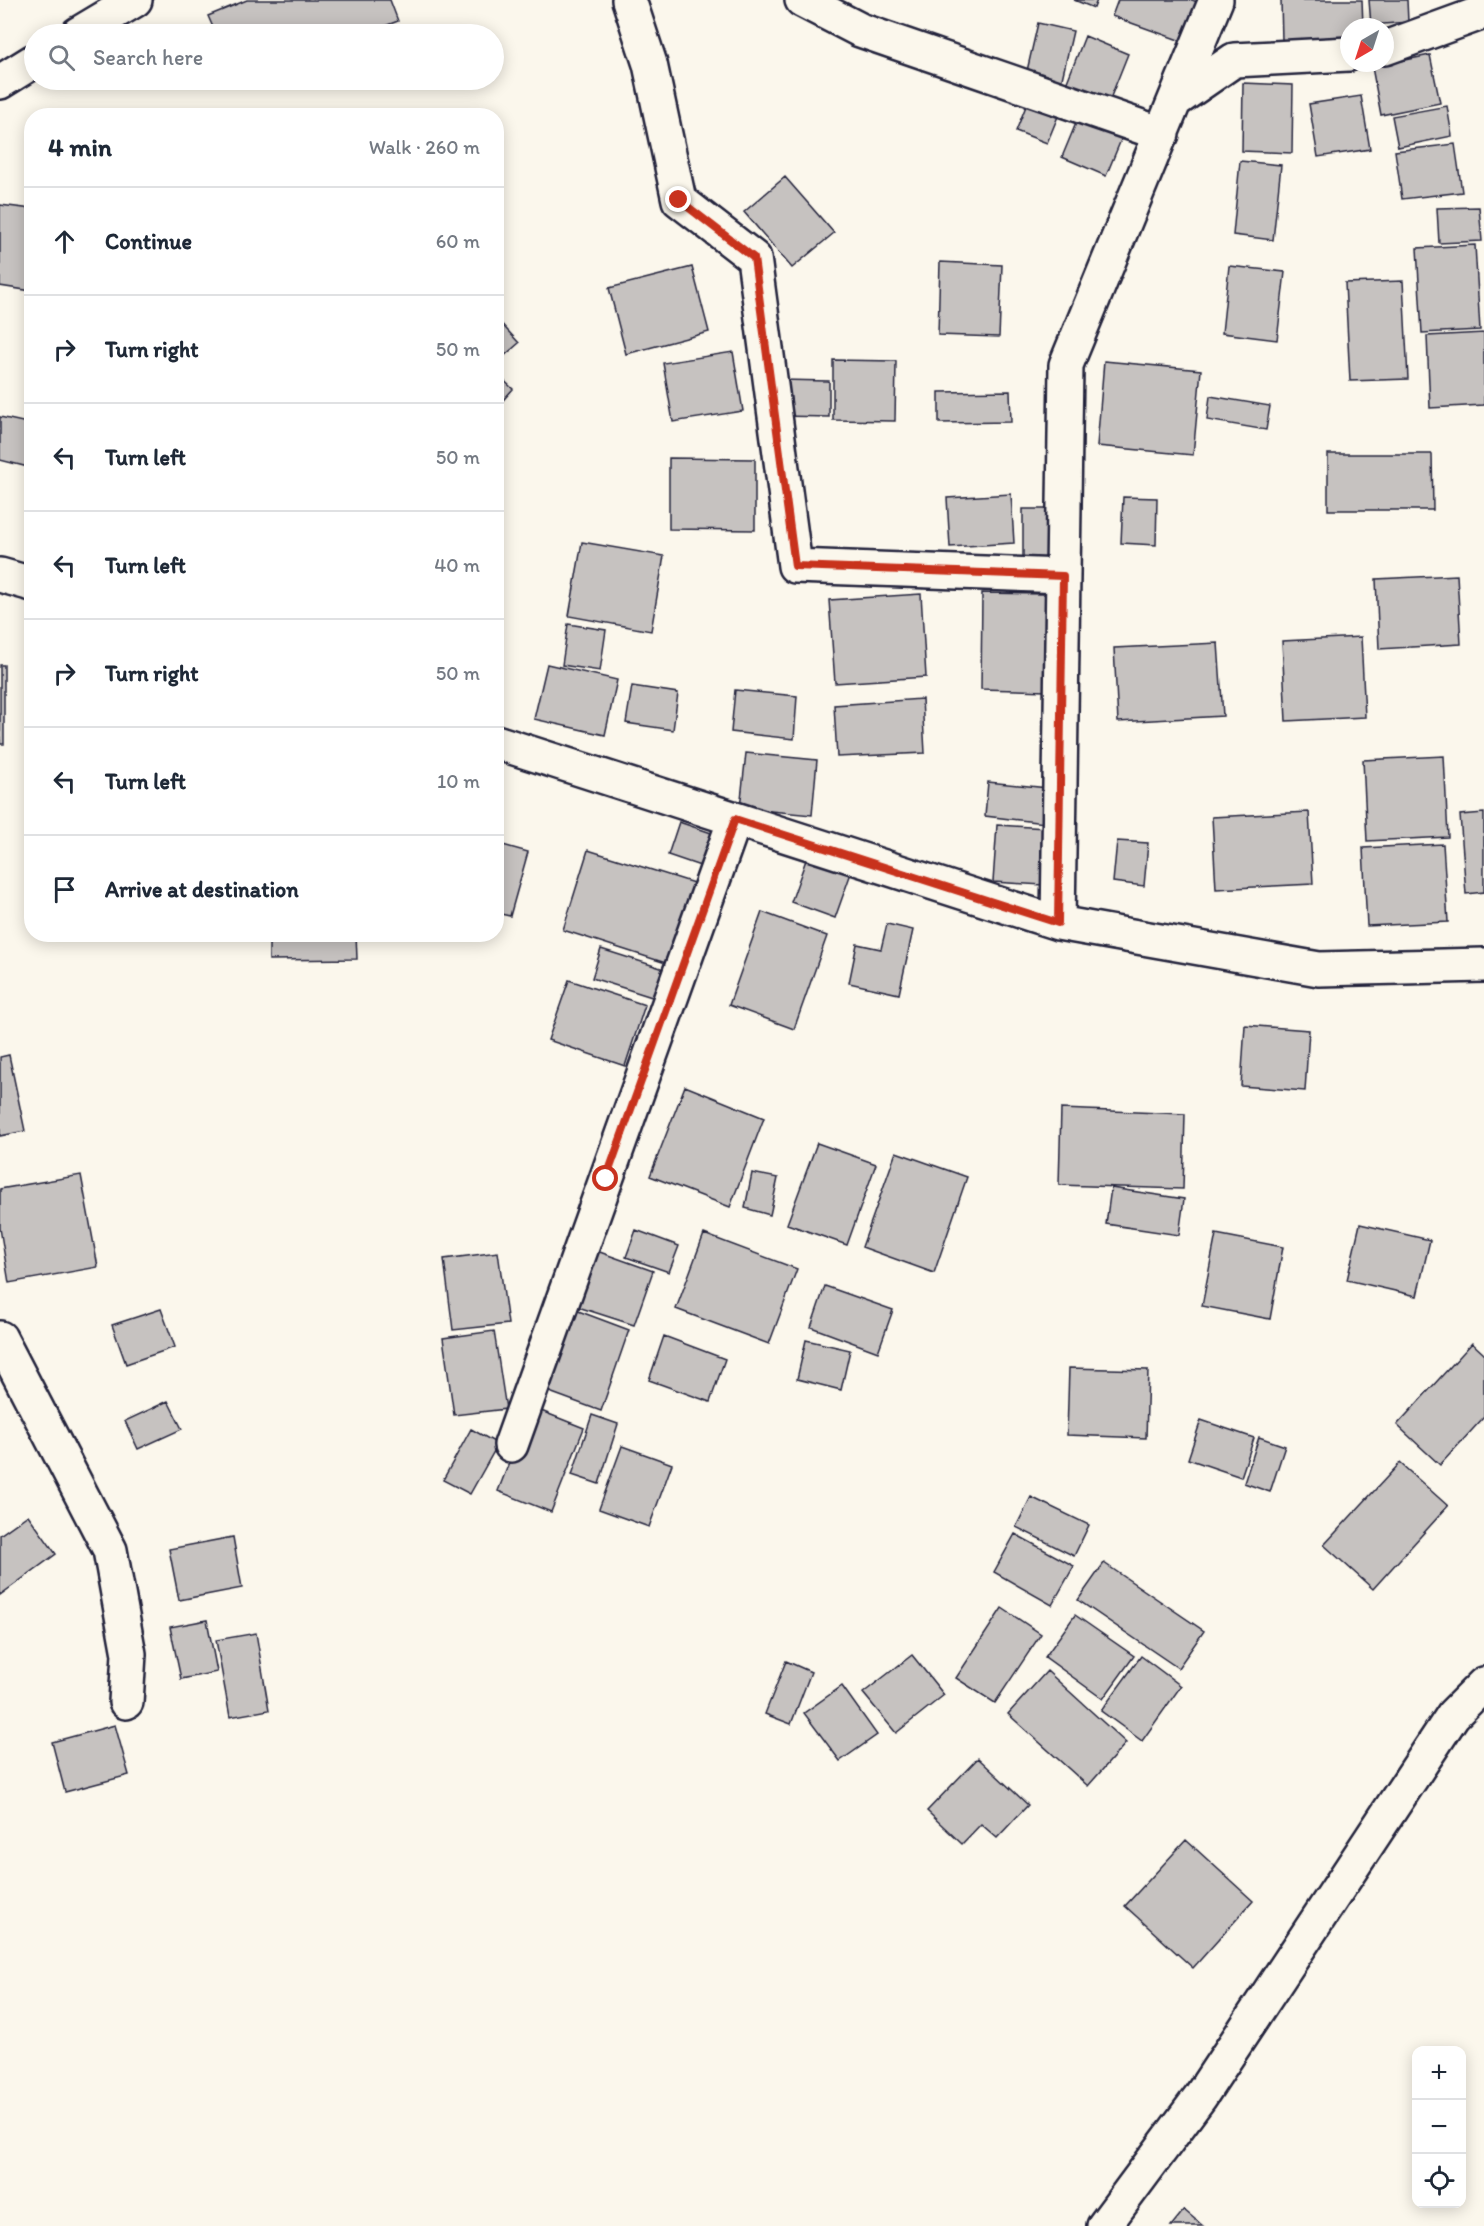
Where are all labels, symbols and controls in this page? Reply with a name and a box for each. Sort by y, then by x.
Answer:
north arrow [1340,18,1394,72]
search box [24,24,504,90]
icon: search [45,41,78,74]
text: Search here [93,44,203,71]
text: 4 min [48,131,112,163]
text: Walk · 260 m [369,135,480,159]
route end [665,186,691,212]
icon: ahead [48,225,81,258]
text: Continue [105,228,192,255]
text: 60 m [436,229,480,253]
icon: right [48,333,81,366]
text: Turn right [105,336,199,363]
text: 50 m [436,337,480,361]
icon: left [48,441,81,474]
text: Turn left [105,444,186,471]
text: 50 m [436,445,480,469]
icon: left [48,549,81,582]
text: Turn left [105,552,186,579]
text: 40 m [434,553,480,577]
icon: right [48,657,81,690]
text: Turn right [105,660,199,687]
text: 50 m [436,661,480,685]
icon: left [48,765,81,798]
text: Turn left [105,768,186,795]
text: 10 m [437,769,480,793]
icon: arrive [48,873,81,906]
text: Arrive at destination [105,876,299,903]
route start [592,1165,618,1191]
map controls [1412,2046,1466,2208]
button: + [1412,2046,1466,2100]
button: − [1412,2100,1466,2154]
button: locate [1412,2154,1466,2208]

